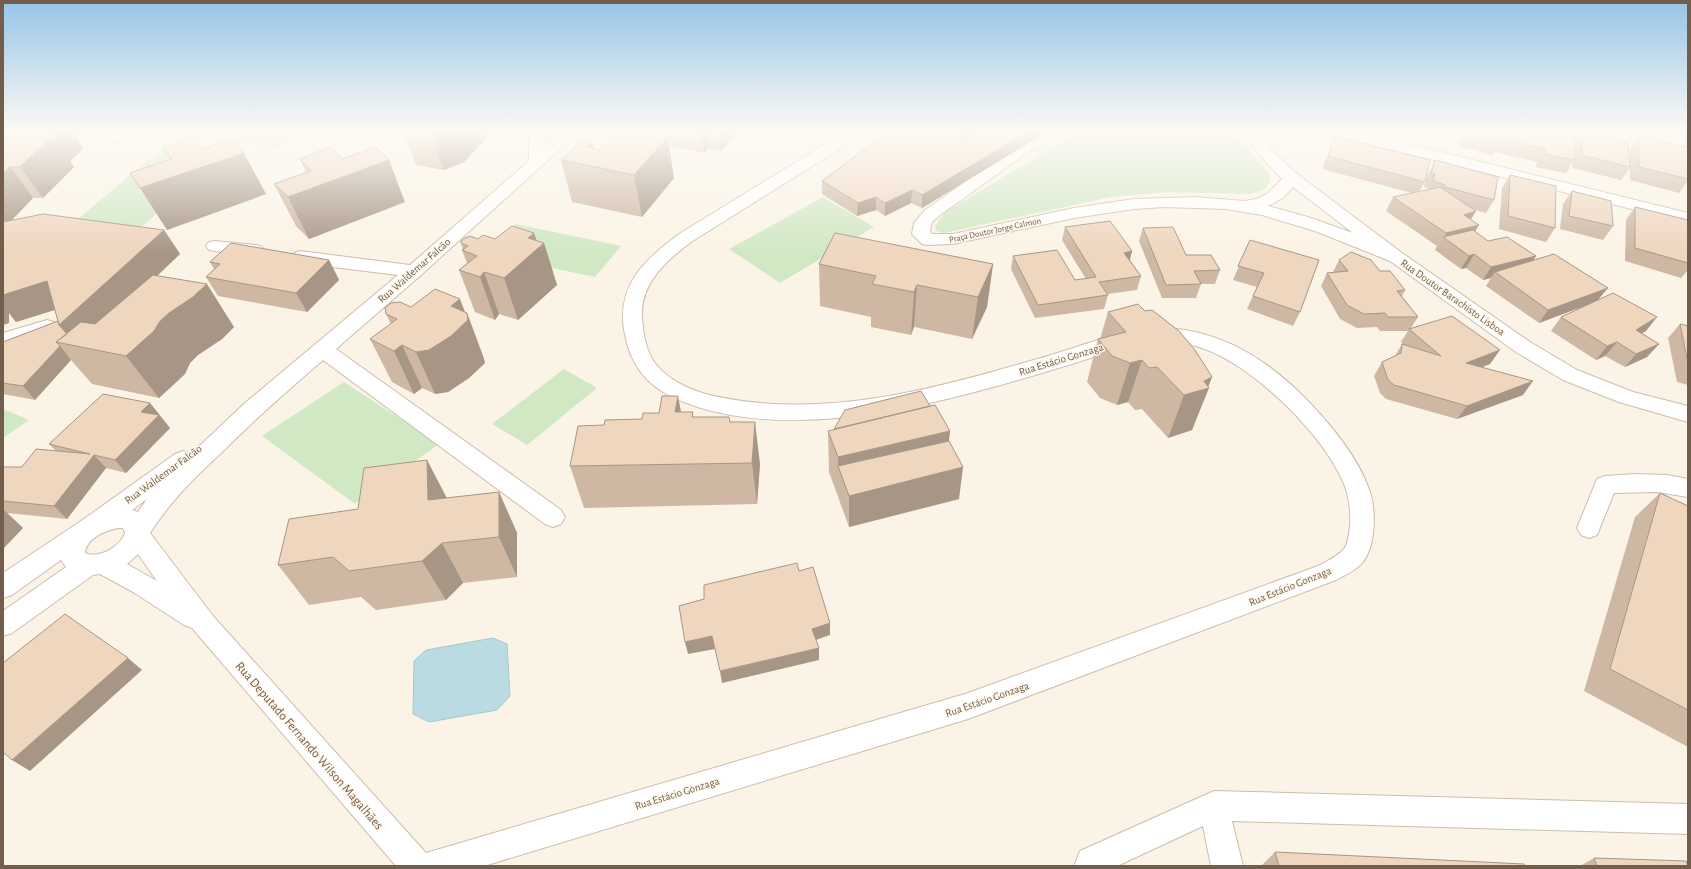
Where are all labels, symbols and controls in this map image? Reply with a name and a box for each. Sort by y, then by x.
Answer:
street label: Praça Doutor Jorge Calmon [948,216,1042,245]
street label: Rua Waldemar Falcão [376,236,453,305]
street label: Rua Doutor Barachisto Lisboa [1399,257,1507,338]
street label: Rua Estácio Gonzaga [1018,341,1105,378]
street label: Rua Waldemar Falcão [123,443,204,506]
street label: Rua Estácio Gonzaga [1247,565,1333,608]
street label: Rua Deputado Fernando Wilson Magalhães [233,660,385,833]
street label: Rua Estácio Gonzaga [944,680,1030,719]
street label: Rua Estácio Gonzaga [634,775,721,812]

